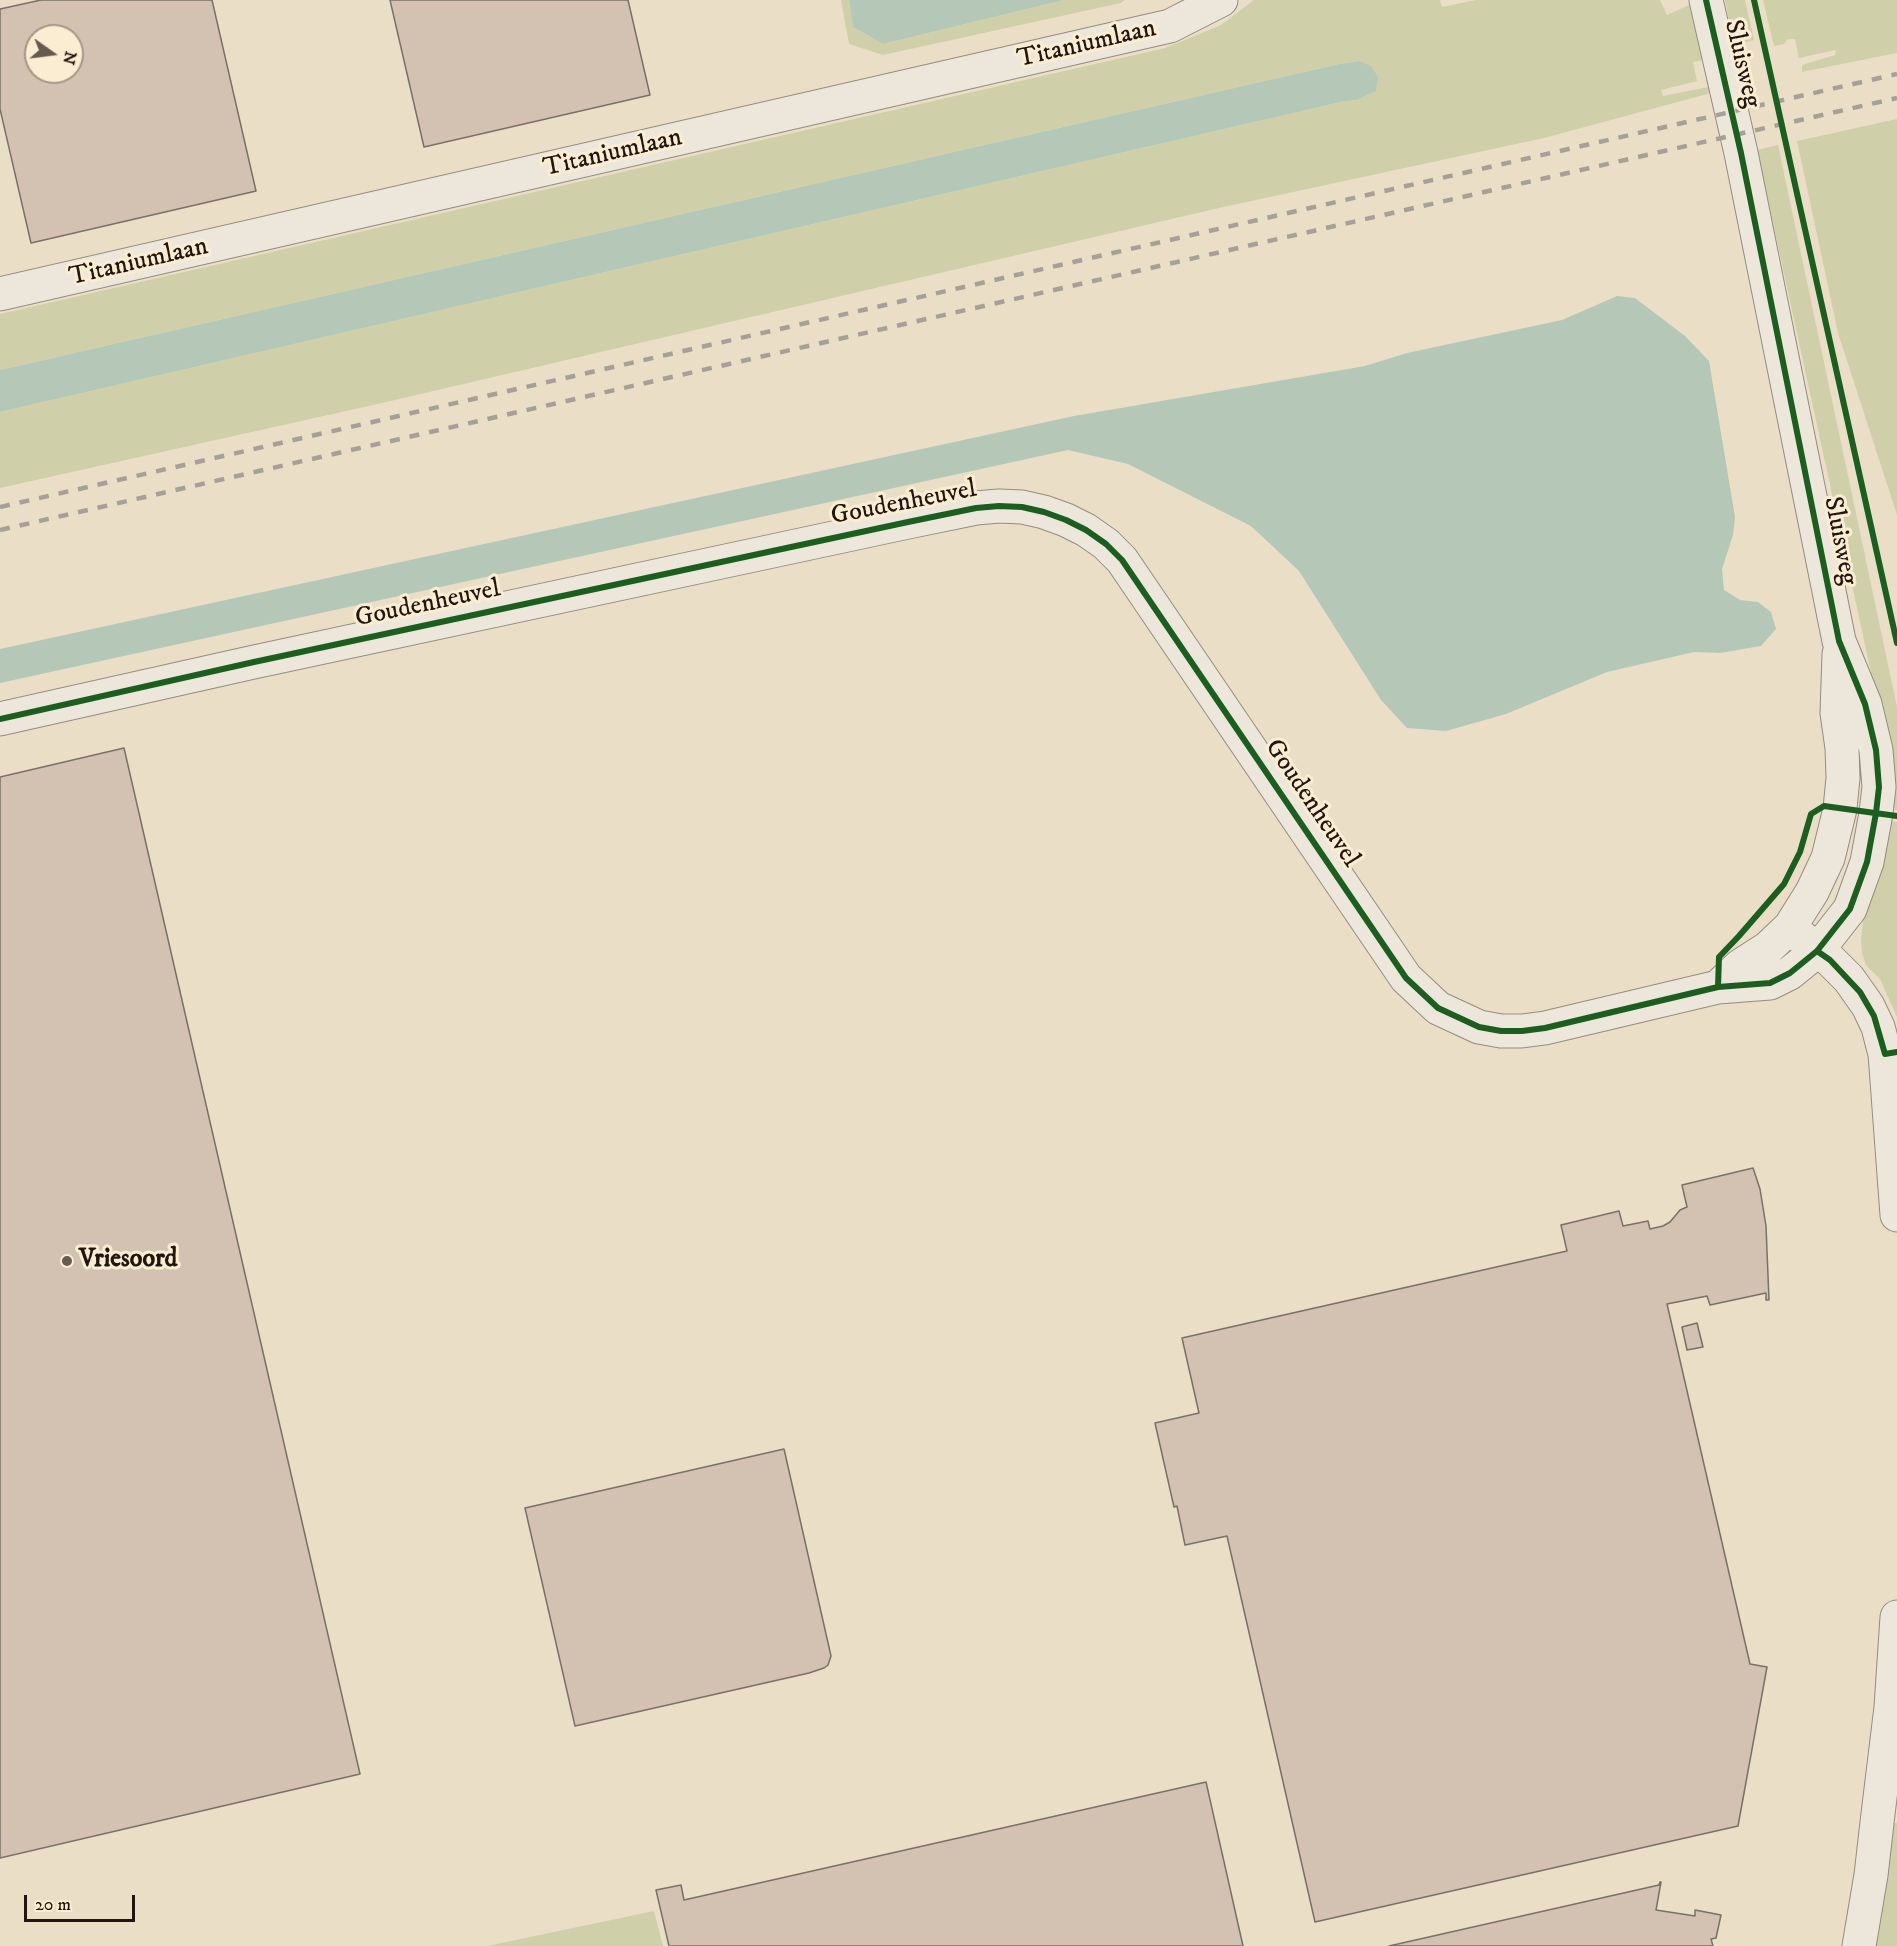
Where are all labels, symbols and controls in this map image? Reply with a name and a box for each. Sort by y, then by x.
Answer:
street label: Titaniumlaan [1015,14,1159,76]
street label: Sluisweg [1716,17,1766,111]
north arrow [24,24,84,84]
text: N [58,49,81,67]
street label: Titaniumlaan [541,123,685,185]
street label: Titaniumlaan [67,232,211,294]
street label: Goudenheuvel [829,475,979,533]
street label: Sluisweg [1815,494,1863,588]
street label: Goudenheuvel [353,574,503,636]
street label: Goudenheuvel [1257,734,1365,874]
place label: Vriesoord [79,1245,178,1277]
marker: Vriesoord [60,1254,74,1268]
scale bar [27,1883,138,1921]
text: 20 m [35,1894,71,1916]

